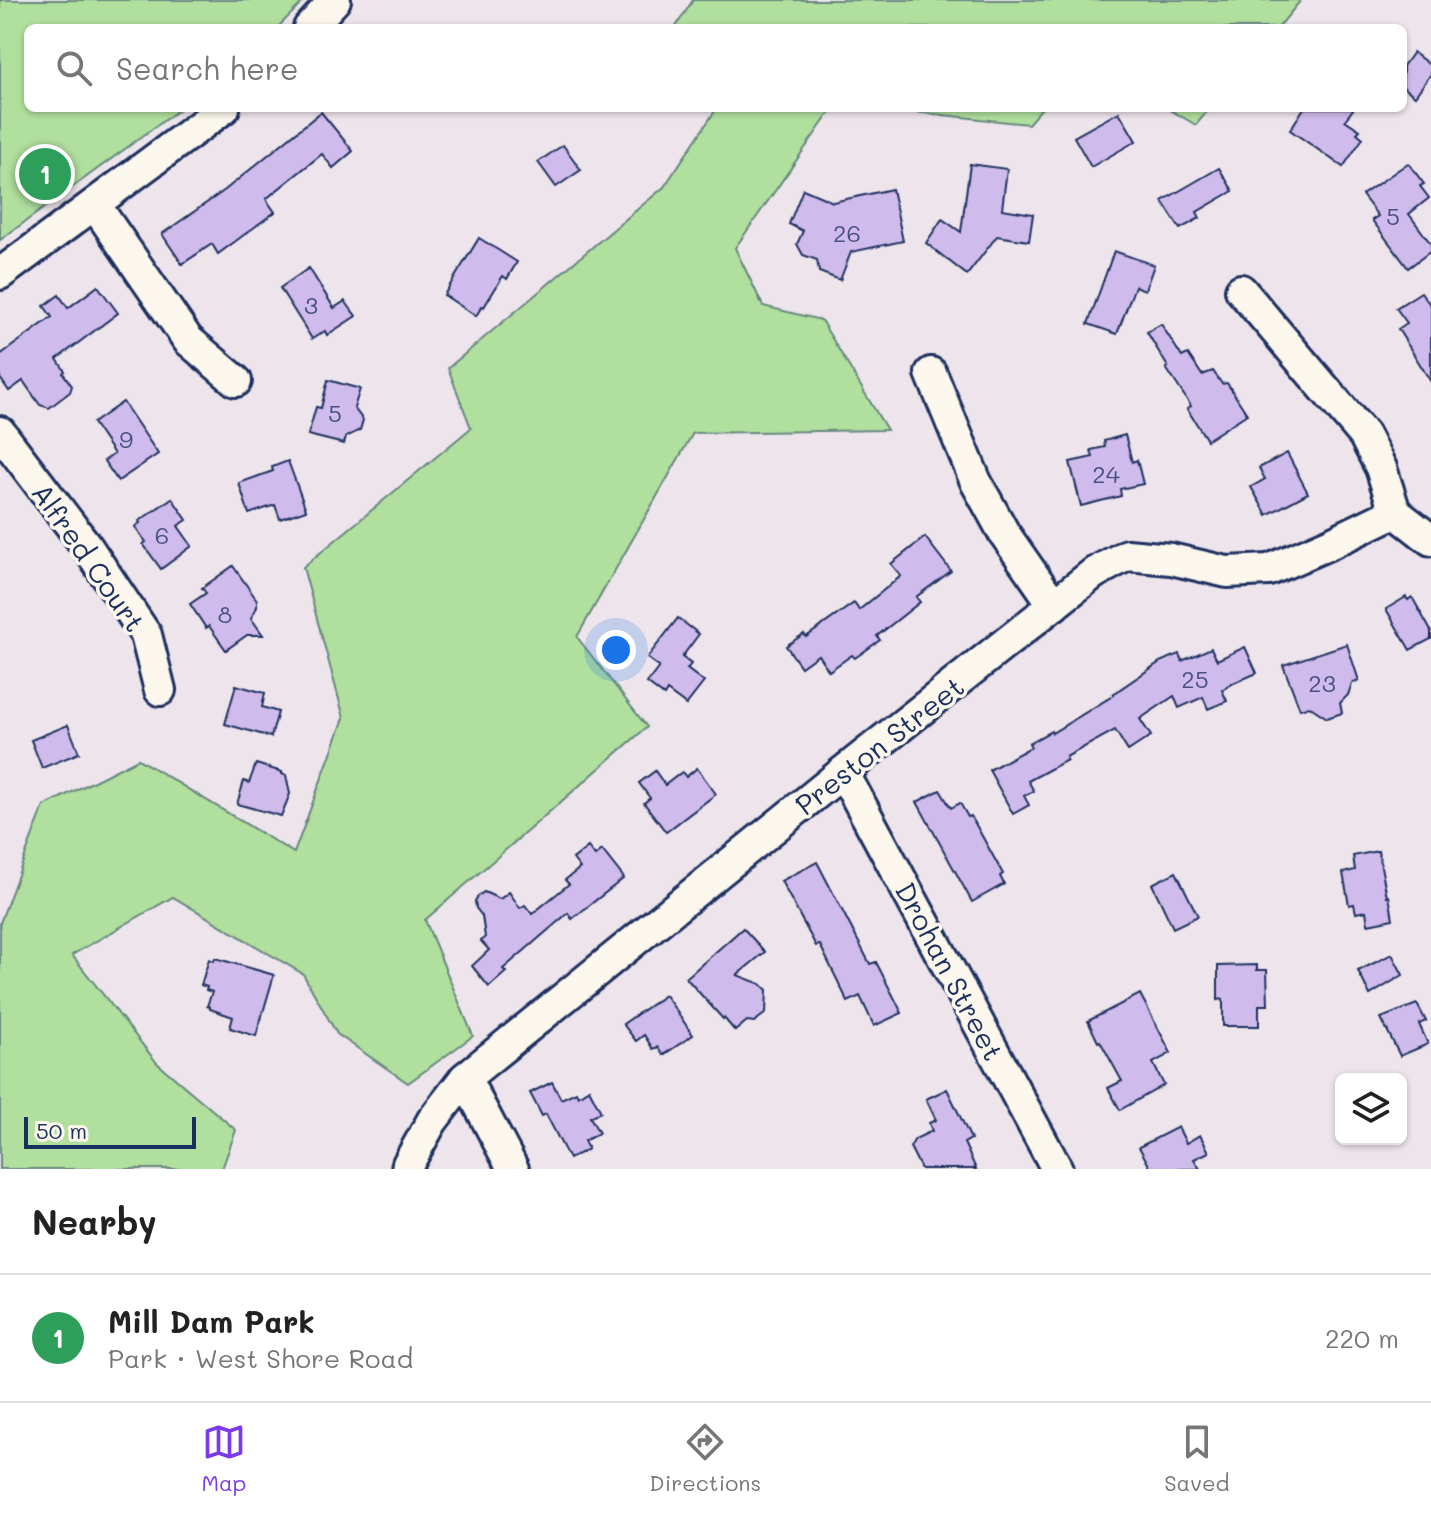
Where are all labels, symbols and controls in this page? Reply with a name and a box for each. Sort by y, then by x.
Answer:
search box [24,24,1407,112]
icon: search [52,46,96,90]
text: Search here [116,48,299,88]
pin: 1 [19,144,71,204]
house number: 5 [1386,200,1400,231]
house number: 26 [833,217,861,248]
house number: 3 [304,289,318,320]
house number: 5 [328,397,342,428]
house number: 9 [119,423,133,454]
house number: 24 [1092,458,1120,489]
street label: Alfred Court [24,476,154,638]
house number: 6 [155,519,169,550]
house number: 8 [218,598,232,629]
your location [596,630,636,670]
house number: 25 [1181,663,1209,694]
house number: 23 [1308,667,1336,698]
street label: Preston Street [787,668,971,822]
street label: Drohan Street [888,876,1012,1066]
map controls [1335,1073,1407,1145]
button: layers [1335,1073,1407,1145]
scale bar [24,1113,196,1149]
text: 50 m [36,1116,87,1145]
text: Nearby [32,1199,157,1244]
text: Mill Dam Park [108,1301,315,1341]
text: 1 [52,1321,64,1355]
text: 220 m [1325,1321,1399,1355]
text: Park · West Shore Road [108,1341,413,1375]
tab: Map [202,1420,246,1497]
tab: Directions [649,1420,761,1497]
tab: Saved [1164,1420,1229,1497]

